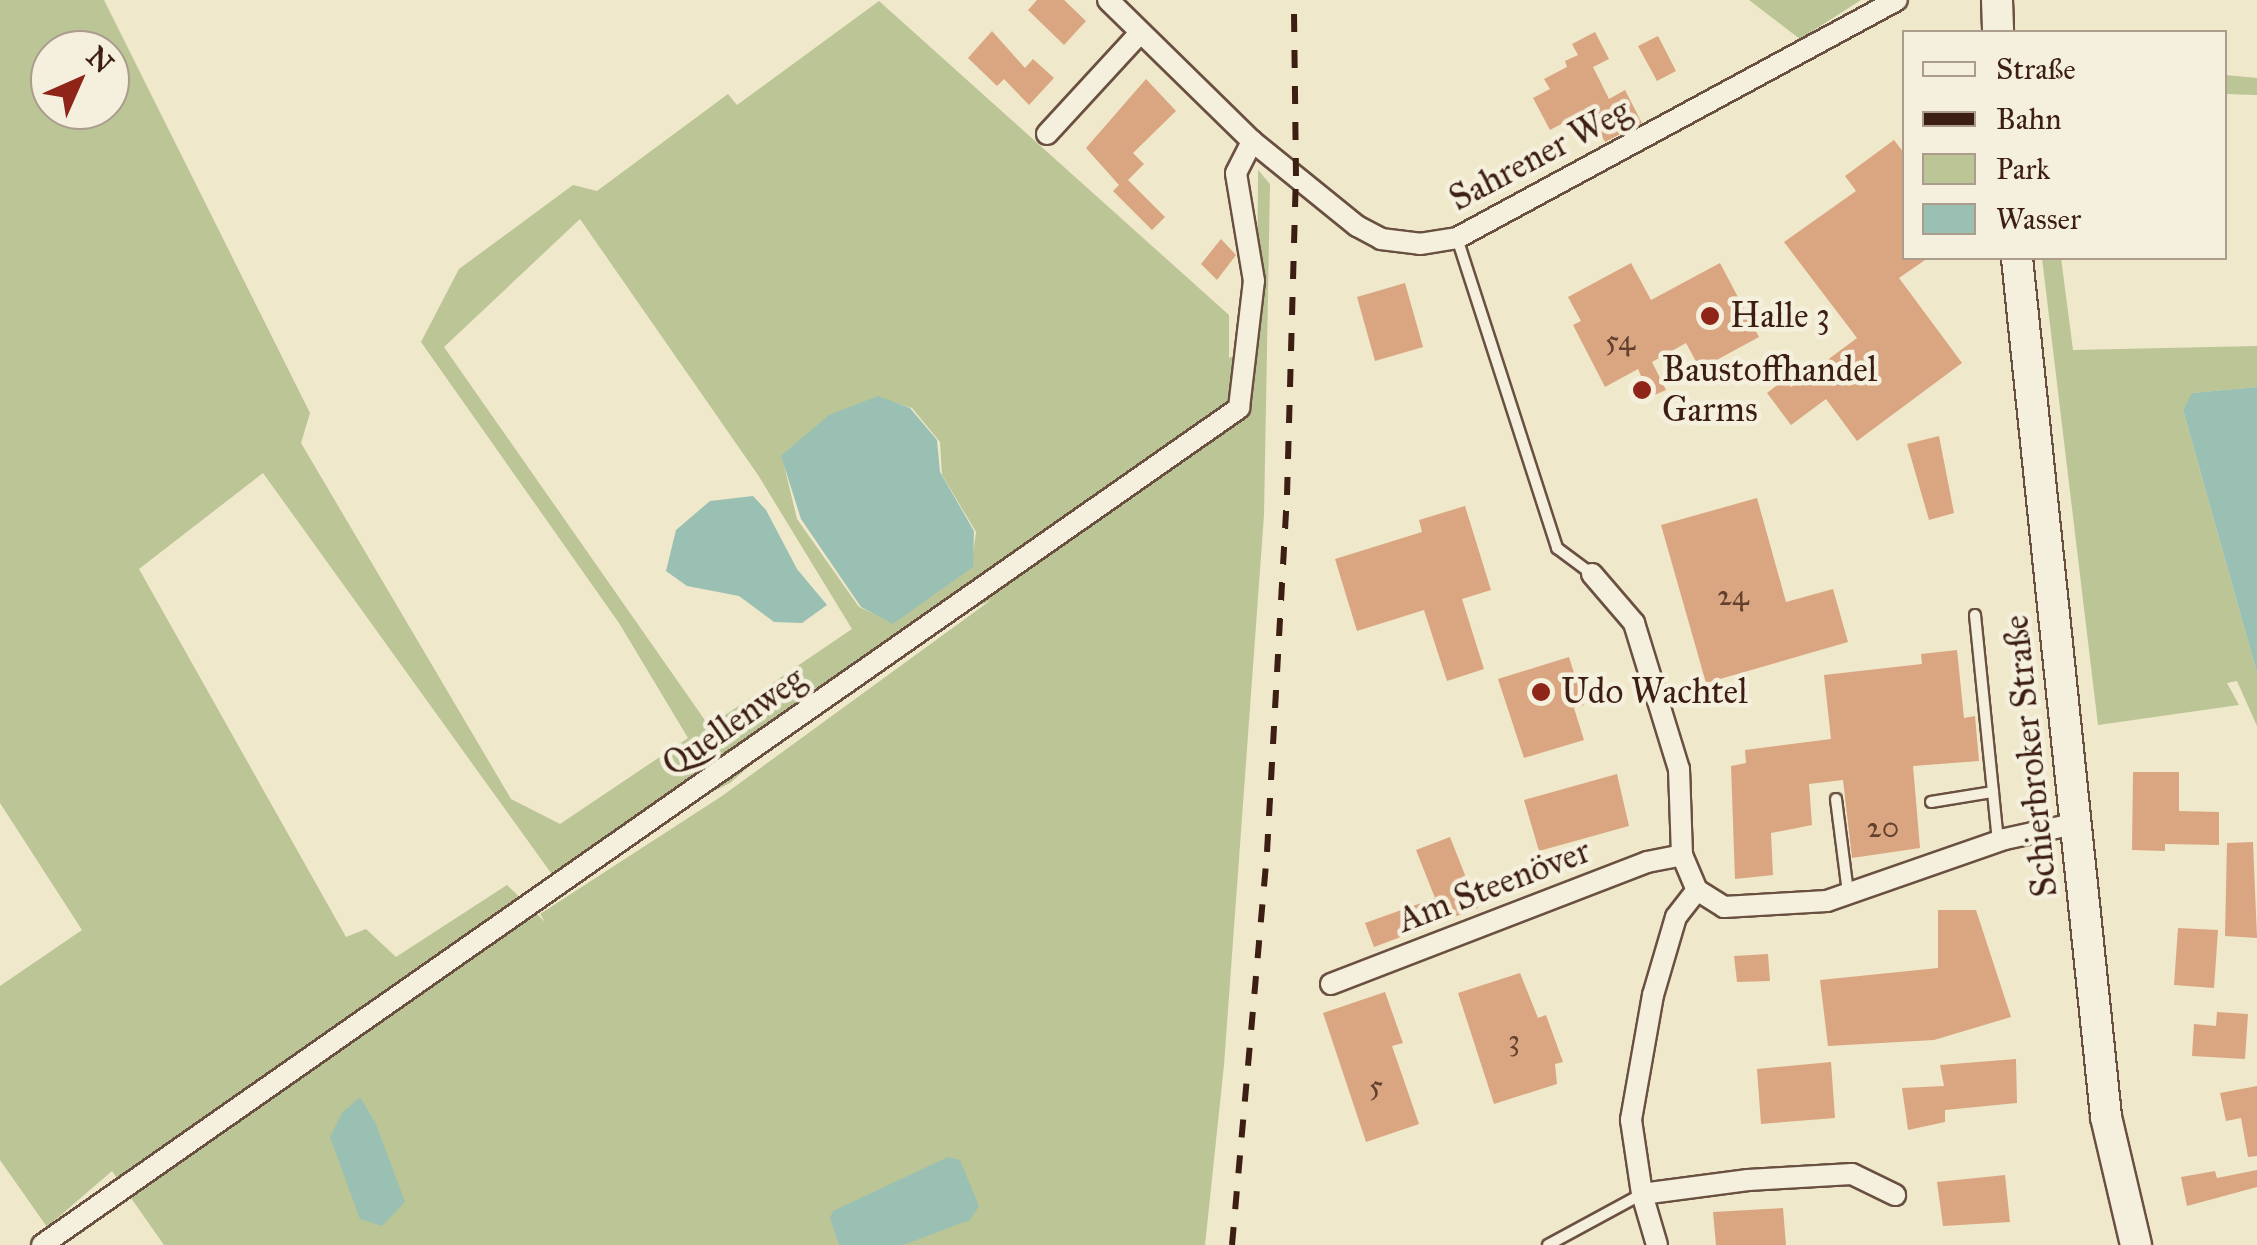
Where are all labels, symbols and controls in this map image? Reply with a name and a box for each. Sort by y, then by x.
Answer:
north arrow [30,30,130,130]
legend [1902,30,2227,260]
text: N [79,39,121,81]
text: Straße [1996,51,2076,87]
street label: Sahrener Weg [1442,90,1638,220]
text: Bahn [1996,101,2061,137]
text: Park [1996,151,2050,187]
text: Wasser [1996,201,2081,237]
place label: Halle 3 [1730,295,1830,337]
marker: Halle 3 [1699,305,1721,327]
house number: 54 [1605,322,1635,358]
place label: Baustoffhandel Garms [1662,349,1877,431]
marker: Baustoffhandel Garms [1631,379,1653,401]
house number: 24 [1717,577,1749,613]
street label: Schierbroker Straße [1995,613,2067,899]
street label: Quellenweg [655,658,813,786]
place label: Udo Wachtel [1561,671,1748,713]
marker: Udo Wachtel [1530,681,1552,703]
house number: 20 [1867,809,1899,845]
street label: Am Steenöver [1392,830,1596,942]
house number: 3 [1508,1022,1520,1058]
house number: 5 [1369,1067,1383,1103]

